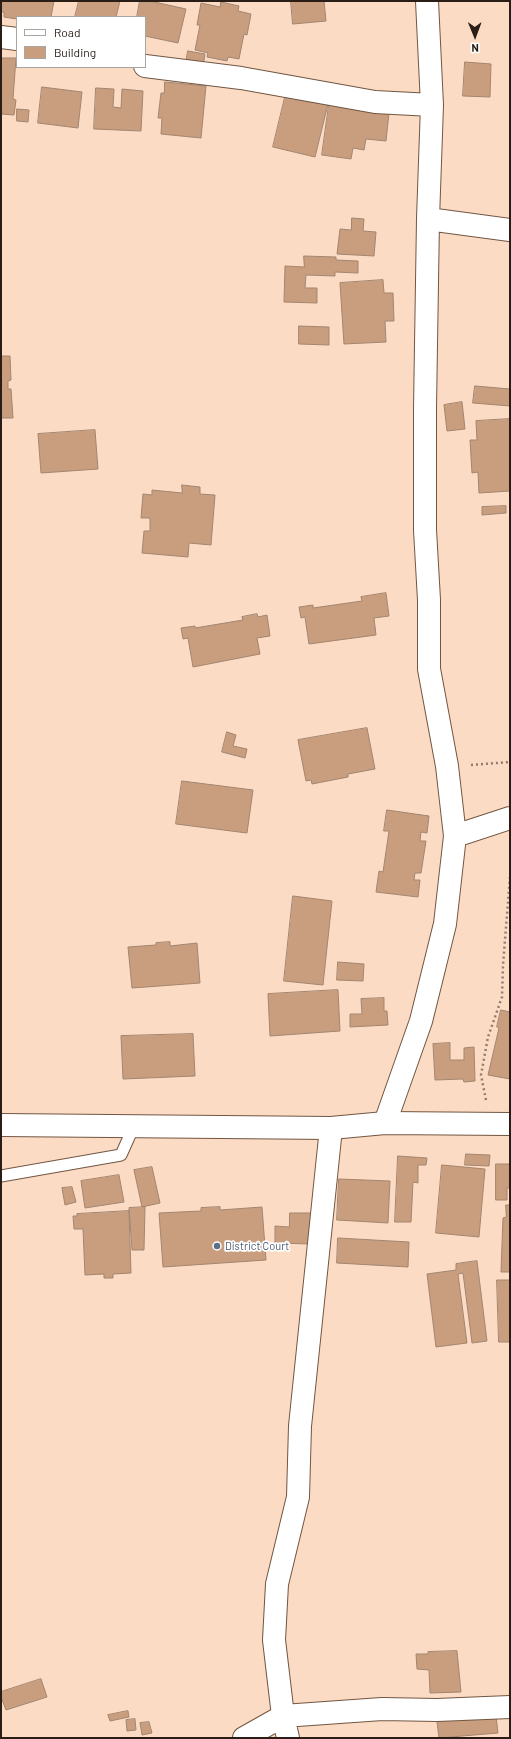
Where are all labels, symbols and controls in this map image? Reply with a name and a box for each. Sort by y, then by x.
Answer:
legend [16,16,146,68]
north arrow [455,16,495,56]
text: Road [54,25,81,39]
text: N [471,42,479,55]
text: Building [54,45,96,59]
place label: District Court [225,1239,289,1253]
marker: District Court [212,1241,222,1251]

